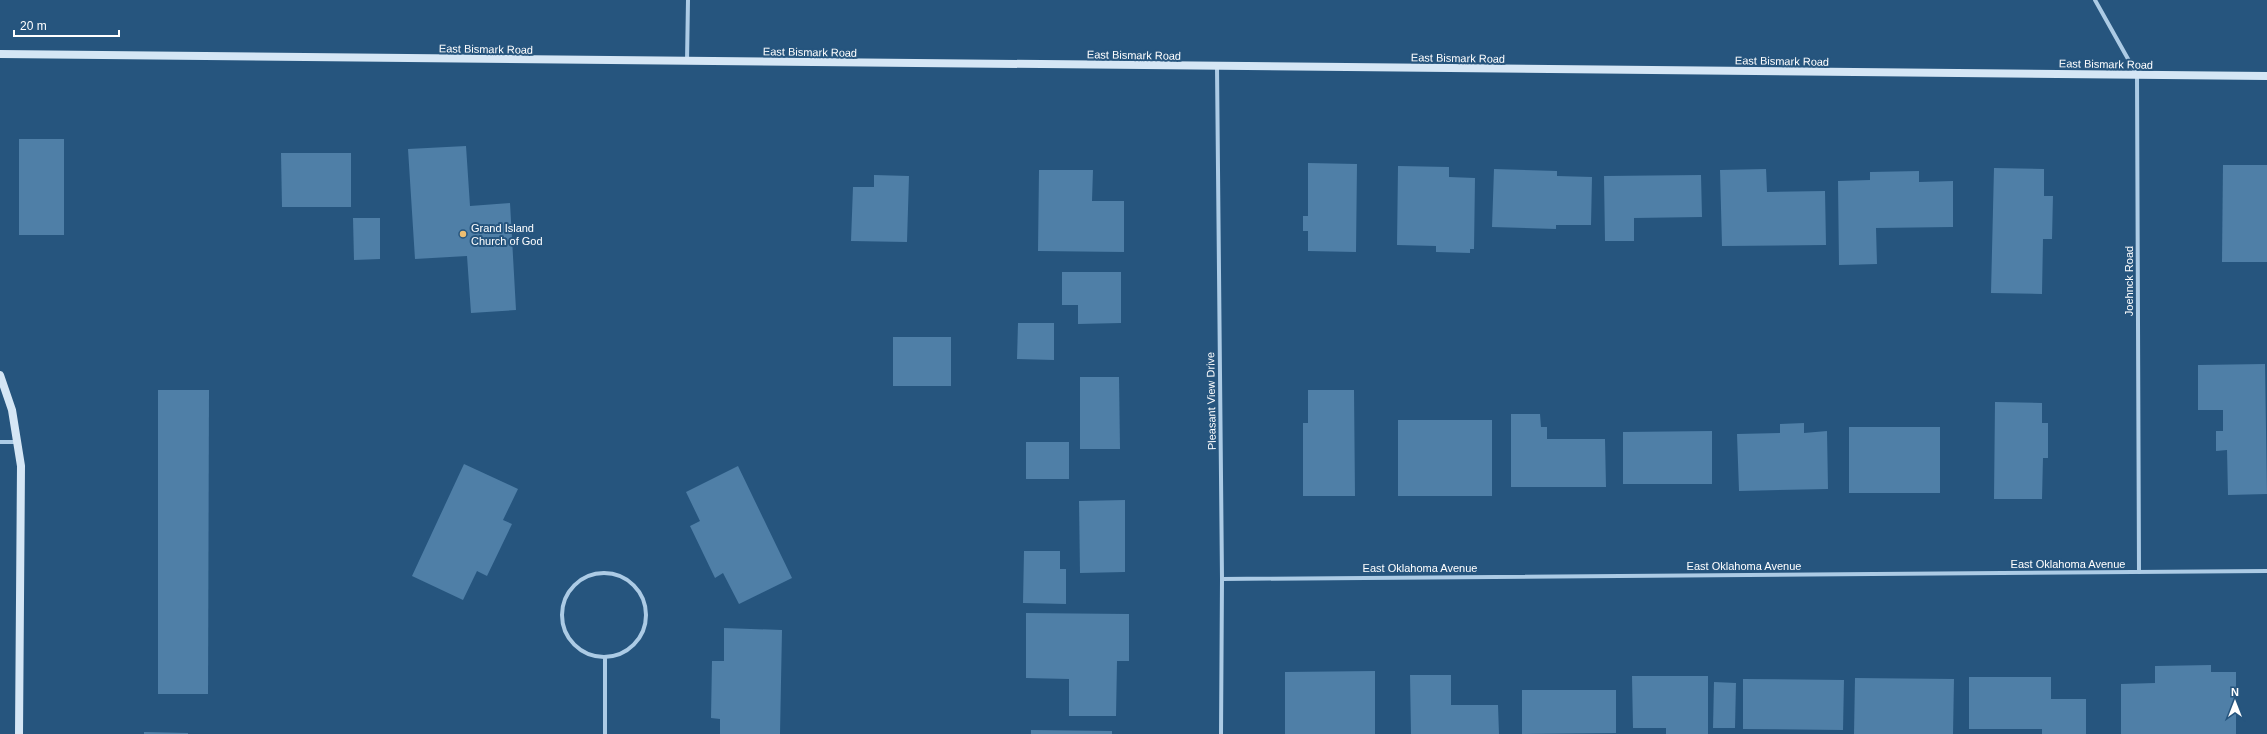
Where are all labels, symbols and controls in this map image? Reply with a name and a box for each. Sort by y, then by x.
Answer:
scale bar [14,12,119,38]
text: 20 m [20,19,47,33]
street label: East Bismark Road [439,42,533,56]
street label: East Bismark Road [763,45,857,59]
street label: East Bismark Road [1087,48,1181,62]
street label: East Bismark Road [1411,51,1505,65]
street label: East Bismark Road [1735,54,1829,68]
street label: East Bismark Road [2059,57,2153,71]
place label: Grand Island Church of God [471,222,543,247]
marker: Grand Island Church of God [458,229,468,239]
street label: Joehnck Road [2123,246,2135,316]
street label: Pleasant View Drive [1204,352,1218,450]
street label: East Oklahoma Avenue [2011,558,2125,570]
street label: East Oklahoma Avenue [1687,560,1801,572]
street label: East Oklahoma Avenue [1363,562,1477,574]
north arrow [2215,682,2255,722]
text: N [2231,686,2239,698]

